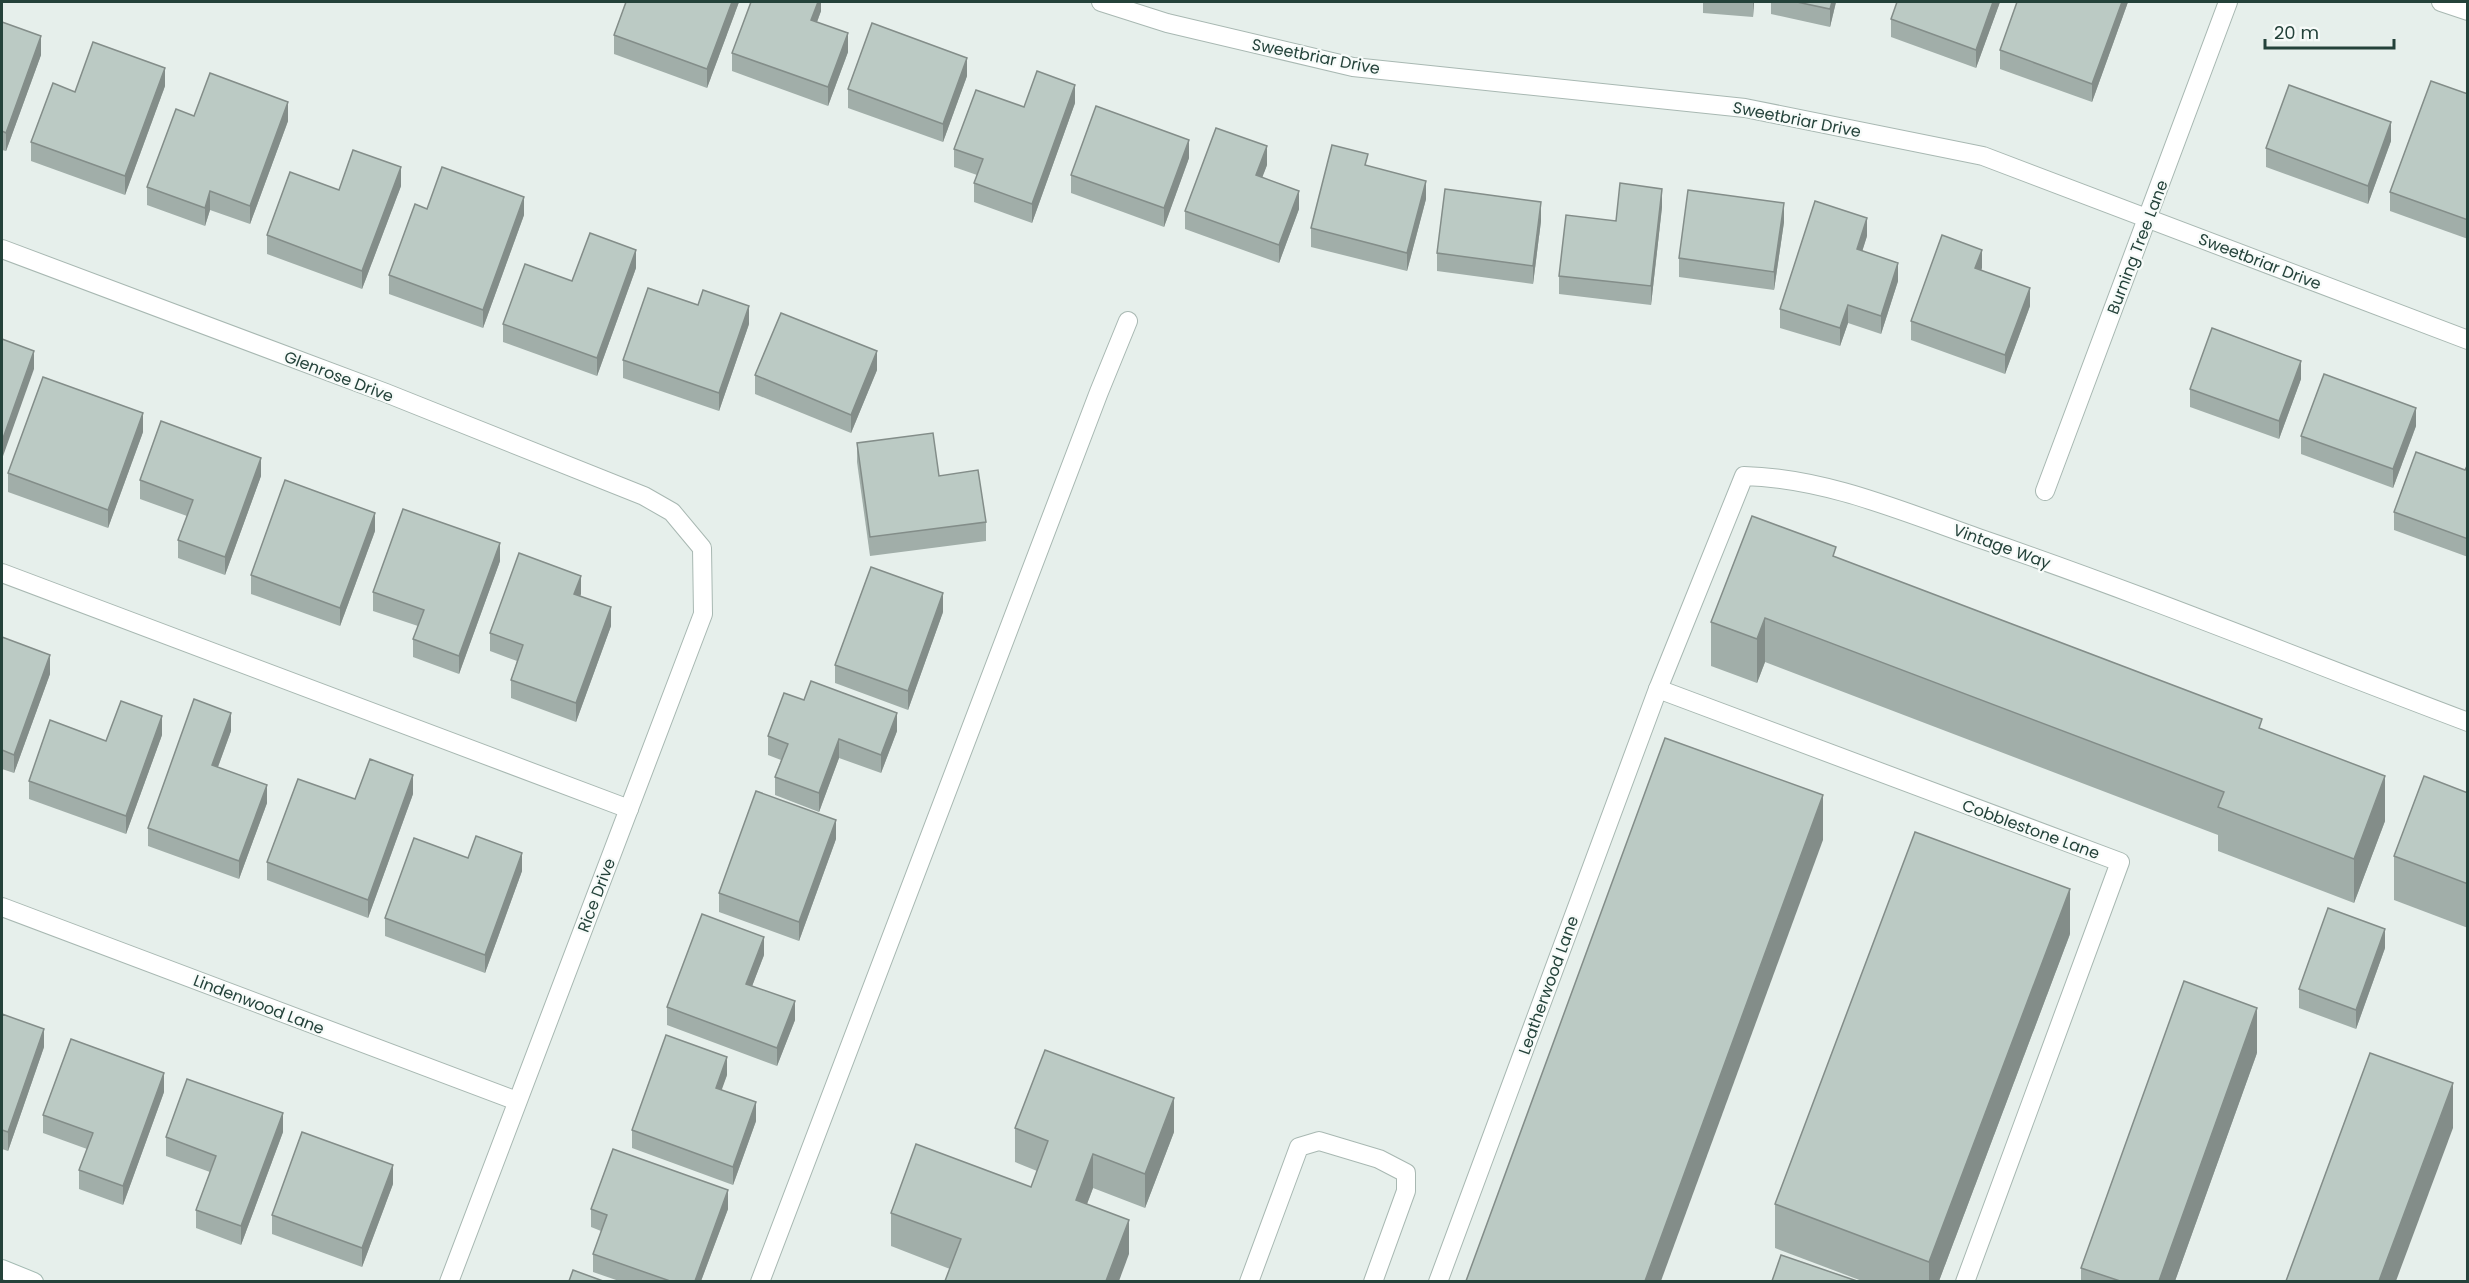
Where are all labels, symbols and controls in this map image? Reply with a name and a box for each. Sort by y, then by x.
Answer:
scale bar [2265,12,2394,50]
text: 20 m [2274,20,2319,45]
street label: Sweetbriar Drive [1250,33,1382,80]
street label: Sweetbriar Drive [1731,96,1863,143]
street label: Burning Tree Lane [2101,177,2174,318]
street label: Sweetbriar Drive [2195,227,2325,296]
street label: Glenrose Drive [281,345,397,408]
street label: Vintage Way [1950,518,2054,575]
street label: Cobblestone Lane [1959,794,2103,865]
street label: Rice Drive [572,855,621,936]
street label: Leatherwood Lane [1513,912,1584,1058]
street label: Lindenwood Lane [190,969,328,1040]

